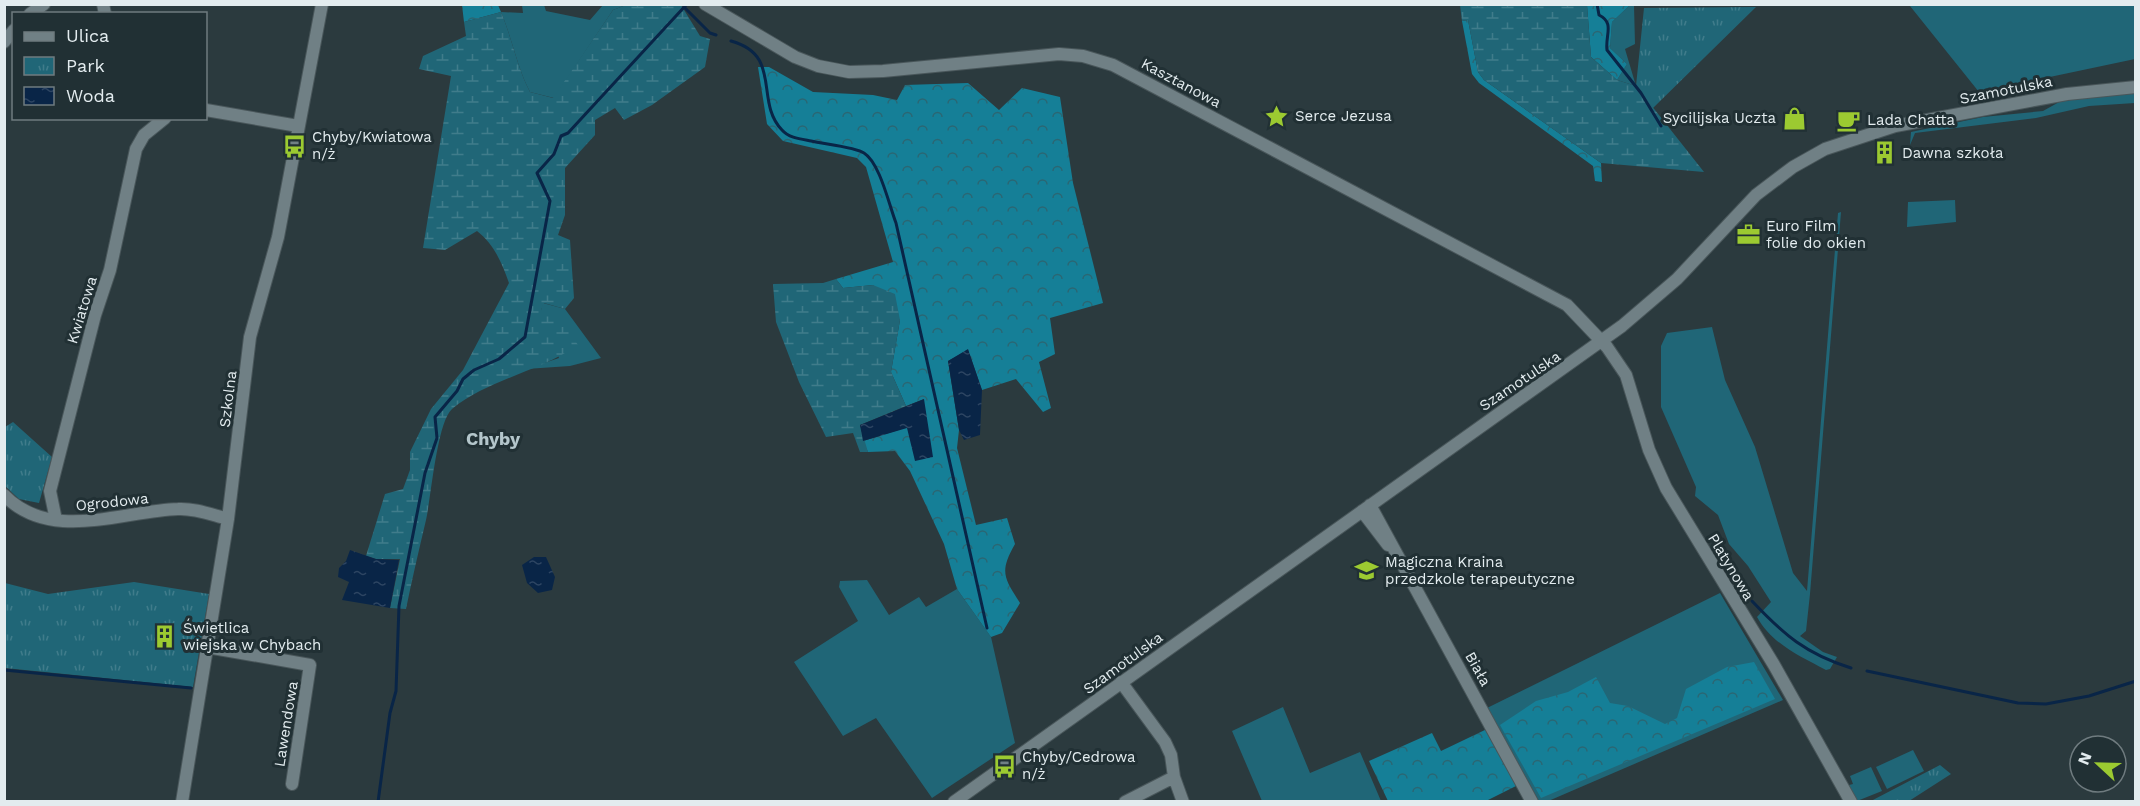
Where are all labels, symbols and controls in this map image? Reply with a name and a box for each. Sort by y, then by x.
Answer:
legend [12,12,207,120]
text: Ulica [66,25,109,46]
street label: Kasztanowa [1138,54,1224,112]
text: Park [66,55,105,76]
street label: Szamotulska [1958,72,2054,108]
text: Woda [66,85,115,106]
place icon: Serce Jezusa [1264,103,1290,129]
shop icon: Sycilijska Uczta [1781,105,1807,131]
place label: Serce Jezusa [1295,107,1392,125]
cafe icon: Lada Chatta [1836,107,1862,133]
place label: Sycilijska Uczta [1663,109,1777,127]
place label: Lada Chatta [1867,111,1956,129]
place label: Chyby/Kwiatowa n/ż [312,128,432,163]
bus stop icon: Chyby/Kwiatowa n/ż [281,133,307,159]
building icon: Dawna szkoła [1871,140,1897,166]
place label: Dawna szkoła [1902,144,2004,162]
place label: Euro Film folie do okien [1766,217,1866,252]
office icon: Euro Film folie do okien [1735,222,1761,248]
street label: Kwiatowa [63,273,101,346]
street label: Szamotulska [1476,347,1564,415]
street label: Szkolna [216,369,240,428]
district label: Chyby [466,428,521,449]
street label: Ogrodowa [75,489,150,515]
street label: Platynowa [1704,530,1758,604]
place label: Magiczna Kraina przedzkole terapeutyczne [1385,553,1575,588]
school or university icon: Magiczna Kraina przedzkole terapeutyczne [1354,558,1380,584]
place label: Świetlica wiejska w Chybach [183,618,321,654]
building icon: Świetlica wiejska w Chybach [152,624,178,650]
street label: Szamotulska [1080,628,1167,698]
street label: Biała [1461,649,1495,690]
street label: Lawendowa [270,679,302,768]
north arrow [2068,734,2128,794]
place label: Chyby/Cedrowa n/ż [1022,748,1136,783]
text: N [2074,750,2096,768]
bus stop icon: Chyby/Cedrowa n/ż [991,753,1017,779]

